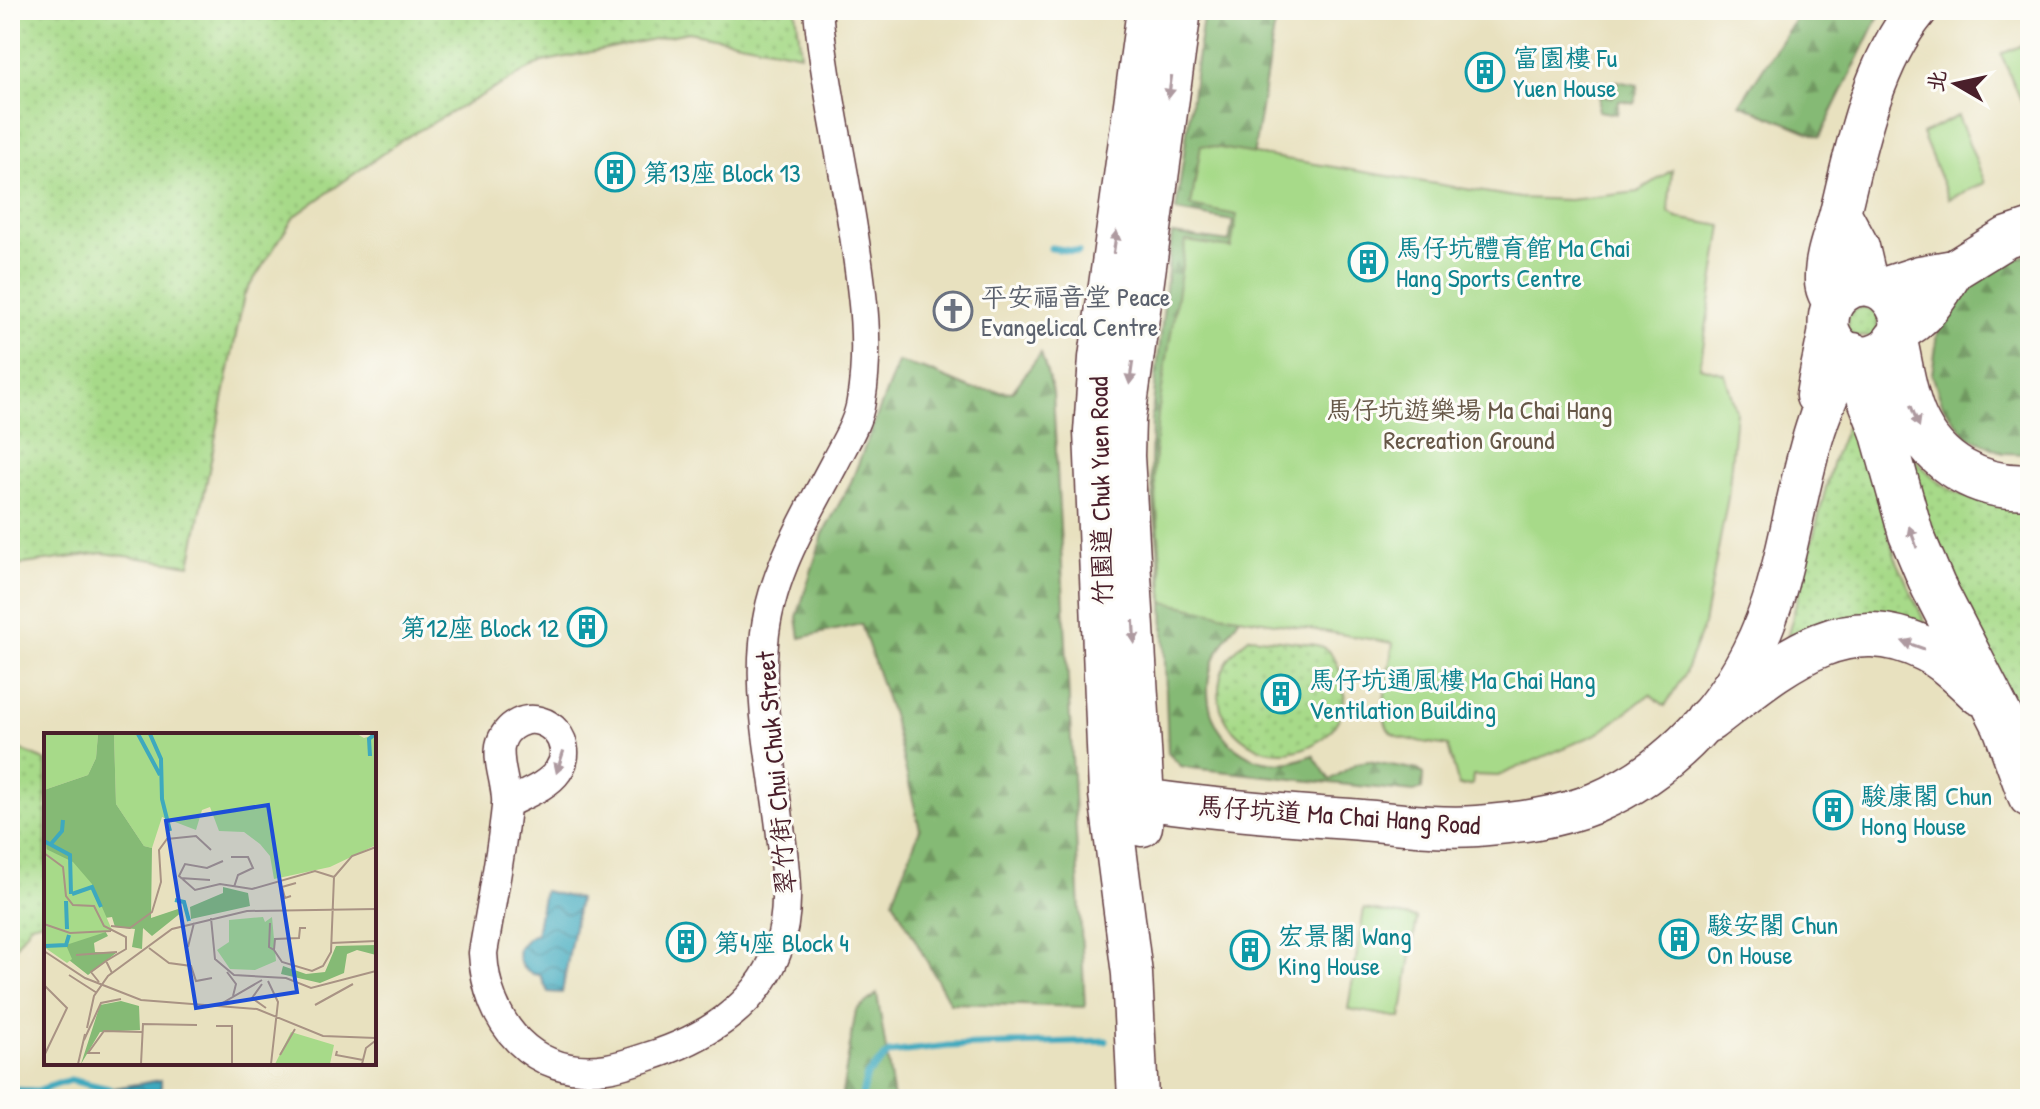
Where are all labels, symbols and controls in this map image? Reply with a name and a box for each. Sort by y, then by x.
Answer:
place label: 富園樓 Fu Yuen House [1513,40,1617,105]
north arrow [1916,44,1996,124]
building icon: 富園樓 Fu Yuen House [1464,51,1506,93]
text: 北 [1920,68,1953,94]
one-way arrow [1163,75,1176,100]
building icon: 第13座 Block 13 [594,151,636,193]
place label: 第13座 Block 13 [643,155,801,190]
one-way arrow [1109,229,1122,254]
place label: 馬仔坑體育館 Ma Chai Hang Sports Centre [1396,230,1631,295]
building icon: 馬仔坑體育館 Ma Chai Hang Sports Centre [1347,241,1389,283]
place label: 平安福音堂 Peace Evangelical Centre [981,279,1170,344]
church icon: 平安福音堂 Peace Evangelical Centre [932,290,974,332]
one-way arrow [1124,360,1137,385]
street label: 竹園道 Chuk Yuen Road [1081,376,1119,606]
park label: 馬仔坑遊樂場 Ma Chai Hang Recreation Ground [1326,392,1612,457]
one-way arrow [1909,404,1922,428]
one-way arrow [1907,525,1919,549]
building icon: 第12座 Block 12 [566,606,608,648]
place label: 第12座 Block 12 [400,610,559,645]
one-way arrow [1128,620,1141,645]
one-way arrow [1900,638,1924,650]
street label: 翠竹街 Chui Chuk Street [747,649,803,896]
place label: 馬仔坑通風樓 Ma Chai Hang Ventilation Building [1309,662,1595,727]
building icon: 馬仔坑通風樓 Ma Chai Hang Ventilation Building [1260,673,1302,715]
inset map [44,733,376,1065]
one-way arrow [553,750,566,774]
place label: 駿康閣 Chun Hong House [1861,778,1992,843]
street label: 馬仔坑道 Ma Chai Hang Road [1197,788,1481,842]
building icon: 駿康閣 Chun Hong House [1812,789,1854,831]
place label: 駿安閣 Chun On House [1707,907,1838,972]
place label: 宏景閣 Wang King House [1278,918,1412,983]
building icon: 駿安閣 Chun On House [1658,918,1700,960]
building icon: 第4座 Block 4 [665,921,707,963]
place label: 第4座 Block 4 [714,925,849,960]
building icon: 宏景閣 Wang King House [1229,929,1271,971]

